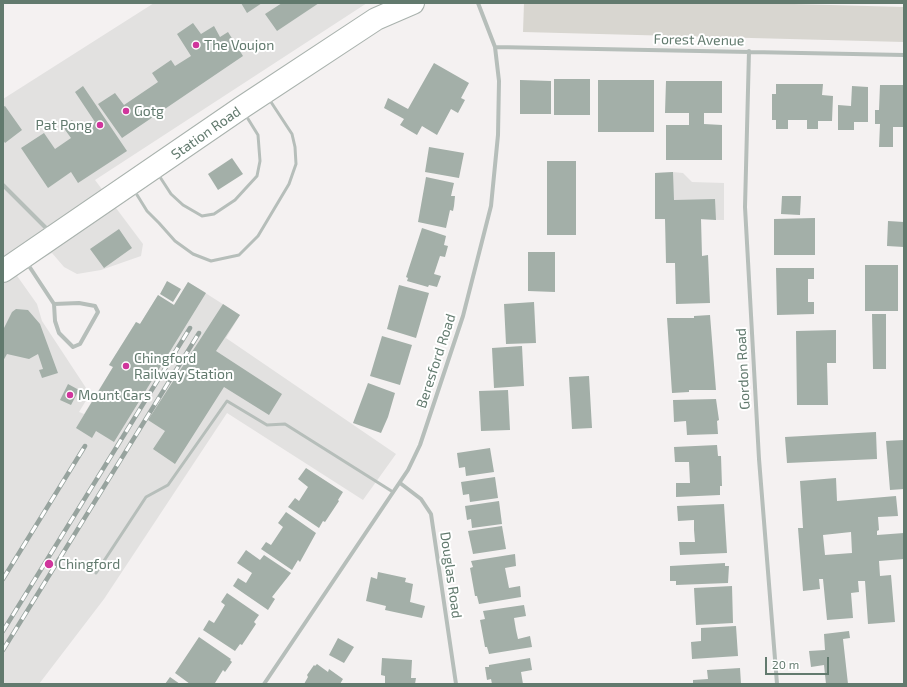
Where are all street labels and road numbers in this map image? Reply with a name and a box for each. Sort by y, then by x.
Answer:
street label: Forest Avenue [654,31,744,49]
street label: Station Road [168,103,244,163]
street label: Beresford Road [413,312,459,410]
street label: Gordon Road [732,328,754,410]
street label: Douglas Road [437,531,465,619]

